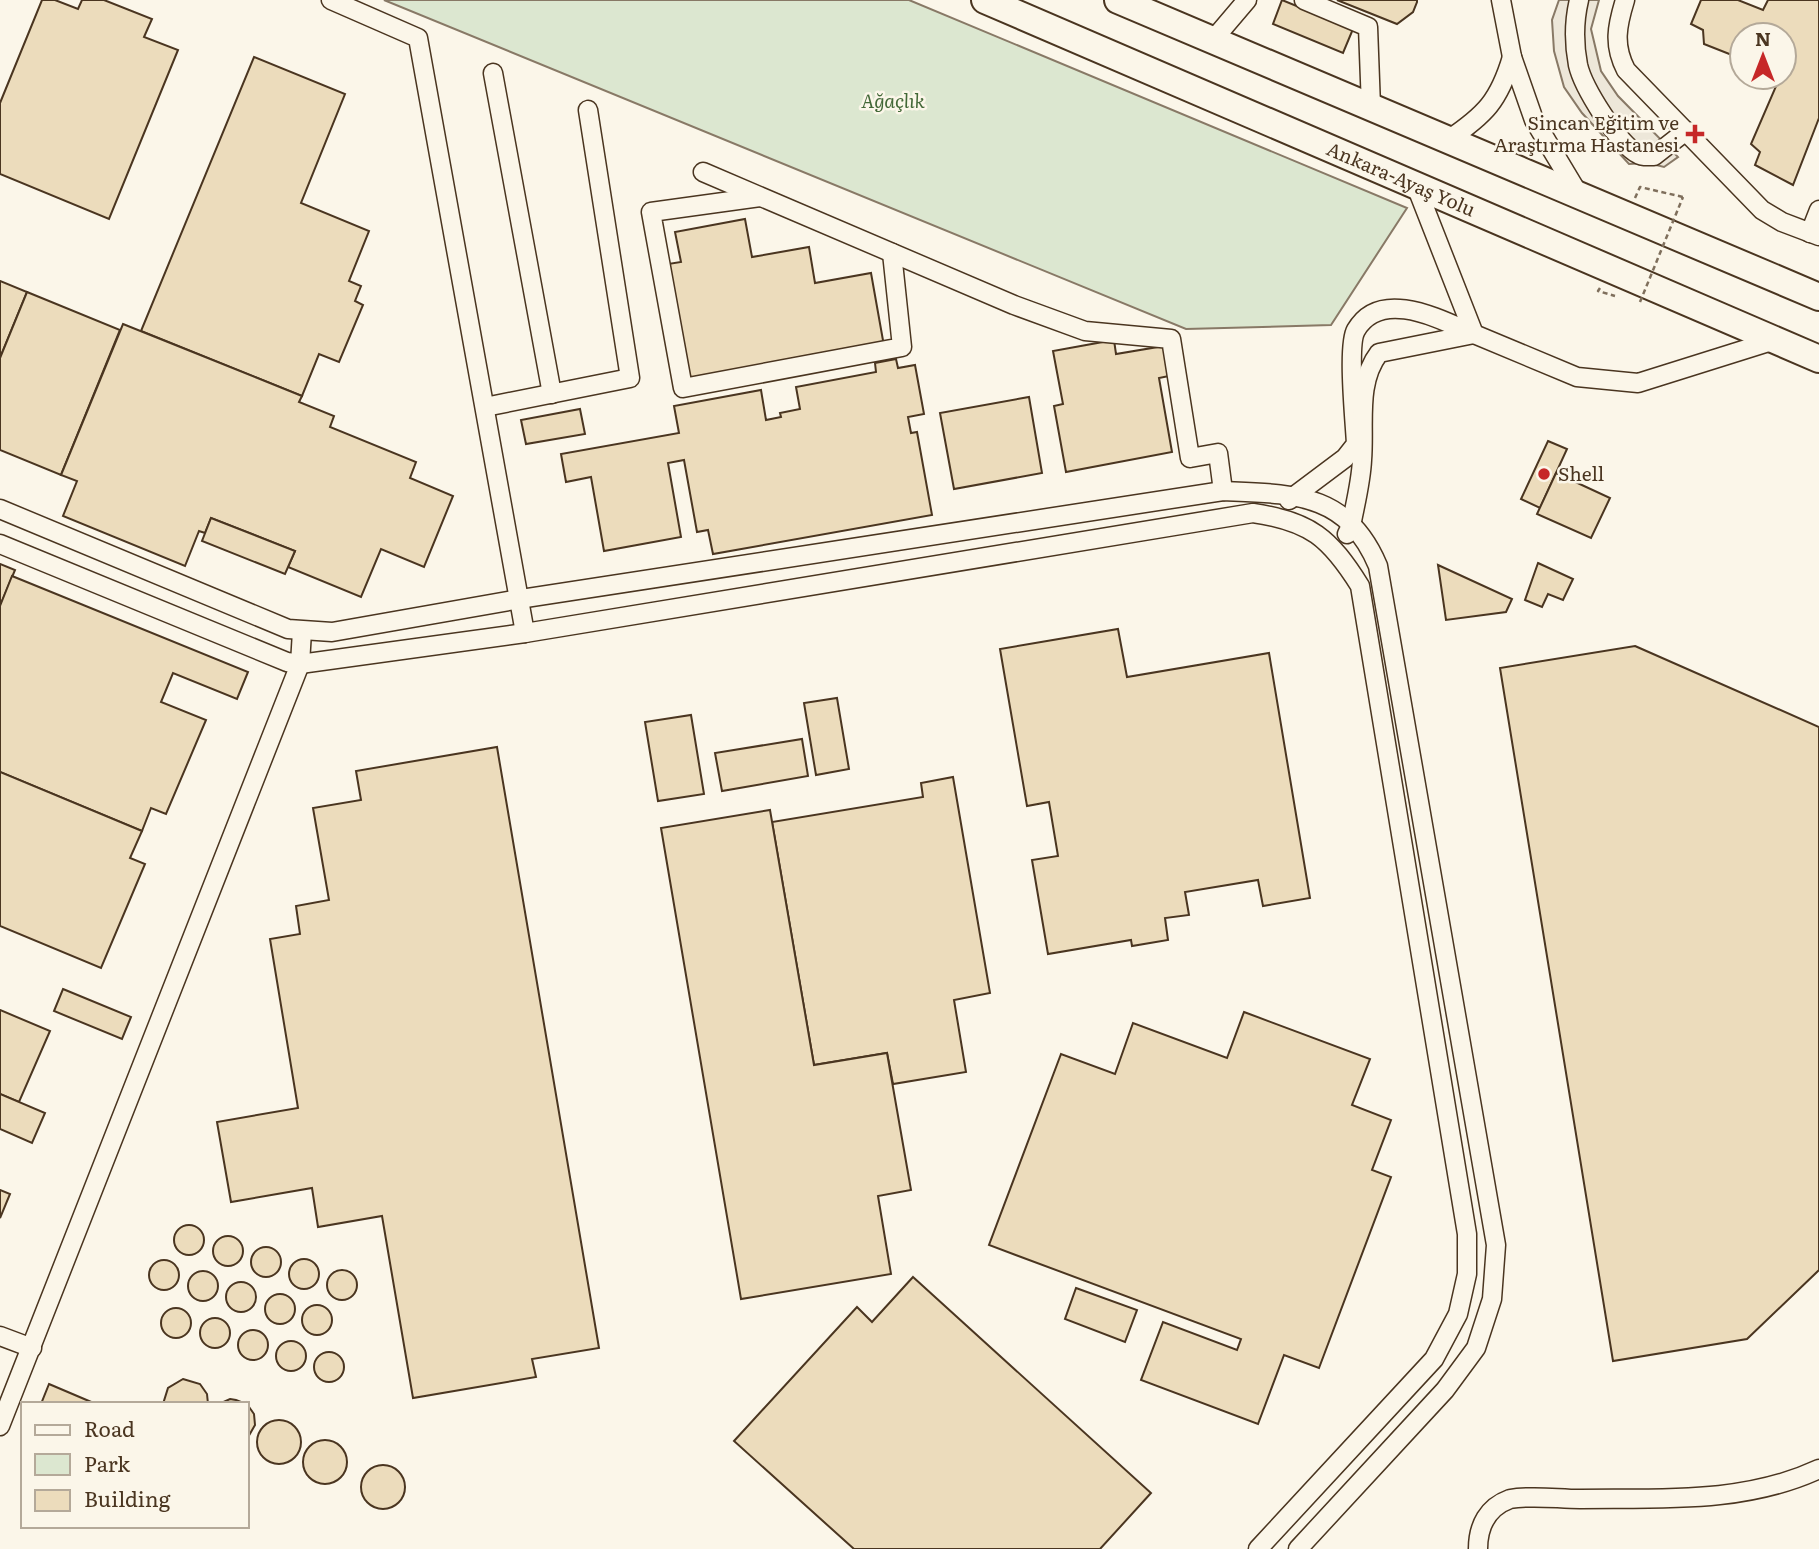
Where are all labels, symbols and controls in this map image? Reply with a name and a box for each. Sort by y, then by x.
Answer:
north arrow [1728,21,1798,91]
text: N [1755,24,1771,52]
park label: Ağaçlık [861,86,926,114]
place label: Sincan Eğitim ve Araştırma Hastanesi [1494,108,1679,158]
marker: Sincan Eğitim ve Araştırma Hastanesi [1685,124,1705,144]
street label: Ankara-Ayaş Yolu [1323,134,1480,223]
place label: Shell [1558,459,1604,487]
marker: Shell [1536,466,1552,482]
legend [21,1402,248,1528]
text: Road [84,1412,135,1443]
text: Park [84,1447,130,1478]
text: Building [84,1482,171,1513]

